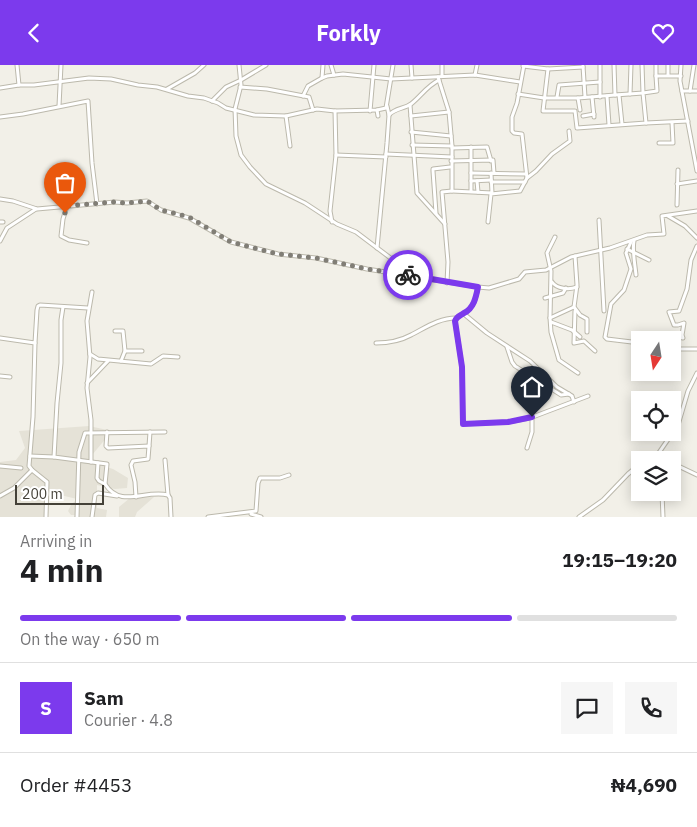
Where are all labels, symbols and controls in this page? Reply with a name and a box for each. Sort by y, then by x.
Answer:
text: Forkly [316,18,381,47]
icon: back [20,19,48,47]
icon: heart [649,19,677,47]
pin [44,162,86,213]
icon: bag [51,169,79,197]
courier [383,250,433,300]
icon: bike [394,261,422,289]
north arrow [631,331,681,381]
map controls [631,331,681,501]
pin [511,366,553,417]
icon: home [518,373,546,401]
button: locate [631,391,681,441]
button: layers [631,451,681,501]
scale bar [15,482,104,505]
text: 200 m [22,485,63,503]
text: Arriving in [20,531,92,551]
text: 19:15–19:20 [562,548,677,572]
text: 4 min [20,549,104,591]
text: On the way · 650 m [20,629,159,649]
button: chat [561,682,613,734]
button: phone [625,682,677,734]
text: Sam [84,686,124,710]
text: S [40,696,52,720]
text: Courier · 4.8 [84,710,173,730]
text: Order #4453 [20,773,132,797]
text: ₦4,690 [611,773,677,797]

